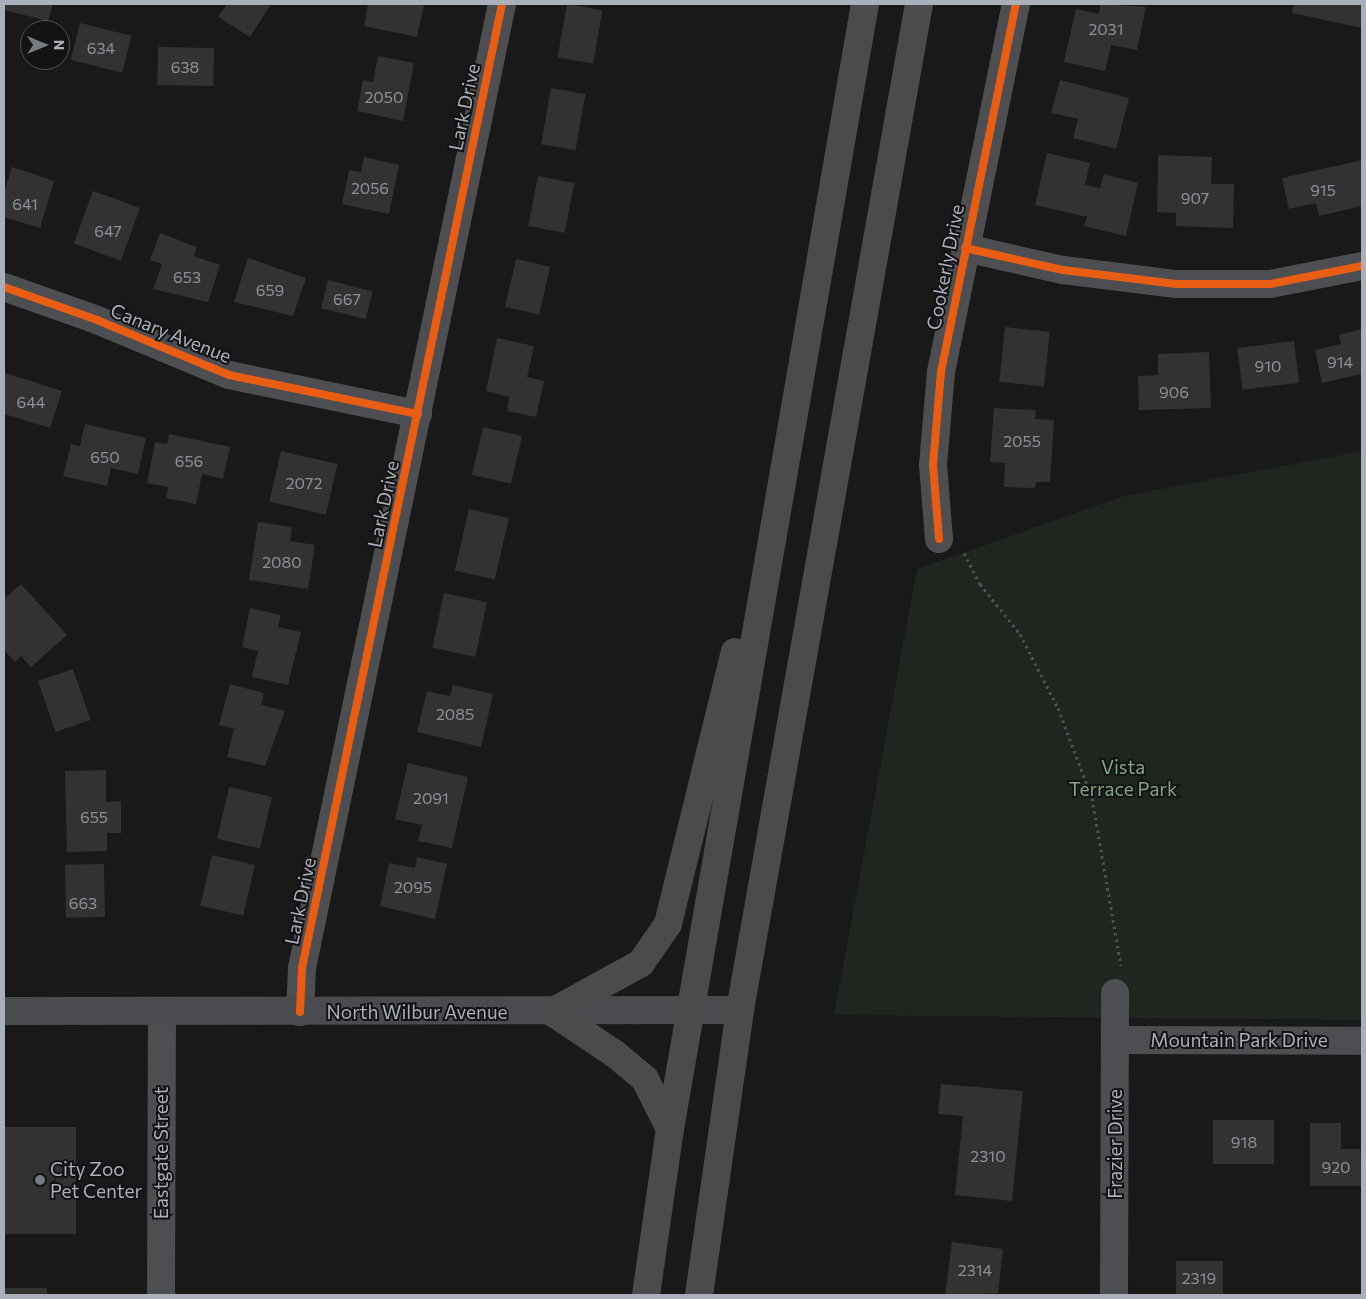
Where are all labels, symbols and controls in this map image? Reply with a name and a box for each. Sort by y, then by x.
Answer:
house number: 2031 [1088,19,1124,39]
north arrow [20,20,70,70]
house number: 634 [87,38,115,58]
text: N [51,40,68,50]
house number: 638 [171,57,199,77]
street label: Lark Drive [444,61,484,153]
house number: 2050 [365,87,403,107]
house number: 2056 [351,178,389,198]
house number: 915 [1310,180,1336,200]
house number: 907 [1181,188,1209,208]
house number: 641 [12,194,38,214]
street label: Cookerly Drive [922,202,968,332]
house number: 647 [94,221,122,241]
house number: 653 [173,267,201,287]
house number: 659 [256,280,284,300]
house number: 667 [333,289,361,309]
street label: Canary Avenue [107,298,235,368]
house number: 914 [1327,352,1353,372]
house number: 910 [1255,356,1281,376]
house number: 906 [1159,382,1189,402]
house number: 644 [17,392,45,412]
house number: 2055 [1003,431,1041,451]
house number: 650 [90,447,120,467]
house number: 656 [175,451,203,471]
street label: Lark Drive [363,458,403,550]
house number: 2072 [286,473,322,493]
house number: 2080 [262,552,302,572]
house number: 2085 [436,704,474,724]
park label: Vista Terrace Park [1069,756,1177,800]
house number: 2091 [413,788,449,808]
house number: 655 [80,807,108,827]
street label: Lark Drive [280,855,320,947]
house number: 2095 [394,877,432,897]
house number: 663 [69,893,97,913]
street label: North Wilbur Avenue [326,1001,508,1023]
street label: Mountain Park Drive [1150,1029,1328,1051]
street label: Eastgate Street [150,1087,172,1219]
street label: Frazier Drive [1104,1089,1126,1199]
house number: 918 [1231,1132,1257,1152]
house number: 2310 [970,1146,1006,1166]
house number: 920 [1322,1157,1350,1177]
place label: City Zoo Pet Center [50,1158,142,1202]
marker: City Zoo Pet Center [34,1174,46,1186]
house number: 2314 [958,1260,992,1280]
house number: 2319 [1182,1268,1216,1288]

